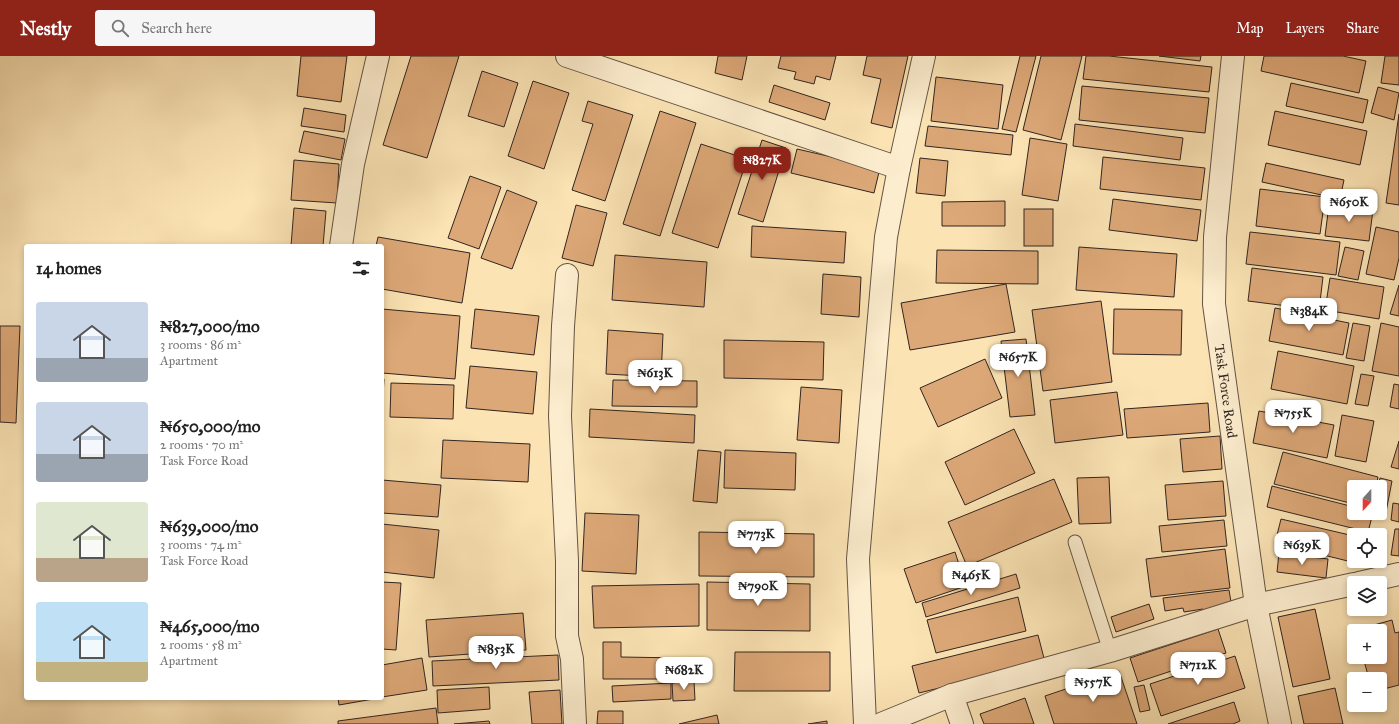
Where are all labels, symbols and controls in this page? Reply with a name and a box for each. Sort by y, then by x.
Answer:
search box [95,10,375,46]
text: Nestly [20,17,71,40]
icon: search [109,17,131,39]
text: Search here [141,19,212,37]
text: Map [1236,20,1264,37]
text: Layers [1286,20,1324,37]
text: Share [1346,20,1379,37]
pin: ₦827K [734,147,790,181]
text: ₦827K [743,152,781,168]
pin: ₦650K [1321,189,1377,223]
text: ₦650K [1330,194,1368,210]
icon: filters [350,257,372,279]
text: 14 homes [36,258,101,279]
pin: ₦384K [1281,298,1337,332]
text: ₦384K [1290,303,1328,319]
text: ₦827,000/mo [160,316,260,337]
icon: home [68,318,116,366]
text: 3 rooms · 86 m² [160,337,241,353]
street label: Task Force Road [1210,343,1241,439]
pin: ₦657K [990,344,1046,378]
text: ₦657K [999,349,1037,365]
text: Apartment [160,353,218,369]
pin: ₦613K [627,360,683,394]
text: ₦613K [637,365,673,381]
pin: ₦755K [1265,400,1321,434]
text: ₦755K [1274,405,1312,421]
text: ₦650,000/mo [160,416,260,437]
icon: home [68,418,116,466]
text: 2 rooms · 70 m² [160,437,243,453]
text: Task Force Road [160,453,248,469]
north arrow [1347,480,1387,520]
map controls [1347,480,1387,712]
text: ₦639,000/mo [160,516,259,537]
icon: home [68,518,116,566]
pin: ₦773K [728,521,784,555]
text: ₦773K [737,526,775,542]
button: locate [1347,528,1387,568]
pin: ₦639K [1274,532,1330,566]
text: 3 rooms · 74 m² [160,537,242,553]
text: ₦639K [1283,537,1321,553]
text: Task Force Road [160,553,248,569]
pin: ₦465K [943,562,999,596]
text: ₦465K [952,567,990,583]
pin: ₦790K [730,573,786,607]
button: layers [1347,576,1387,616]
text: ₦790K [738,578,778,594]
text: ₦465,000/mo [160,616,260,637]
icon: home [68,618,116,666]
button: + [1347,624,1387,664]
pin: ₦853K [468,636,524,670]
text: 2 rooms · 58 m² [160,637,242,653]
text: ₦853K [478,641,514,657]
pin: ₦712K [1170,652,1226,686]
text: Apartment [160,653,218,669]
pin: ₦682K [656,657,712,691]
text: ₦712K [1179,657,1217,673]
text: ₦682K [665,662,703,678]
pin: ₦557K [1065,669,1121,703]
button: − [1347,672,1387,712]
text: ₦557K [1074,674,1112,690]

